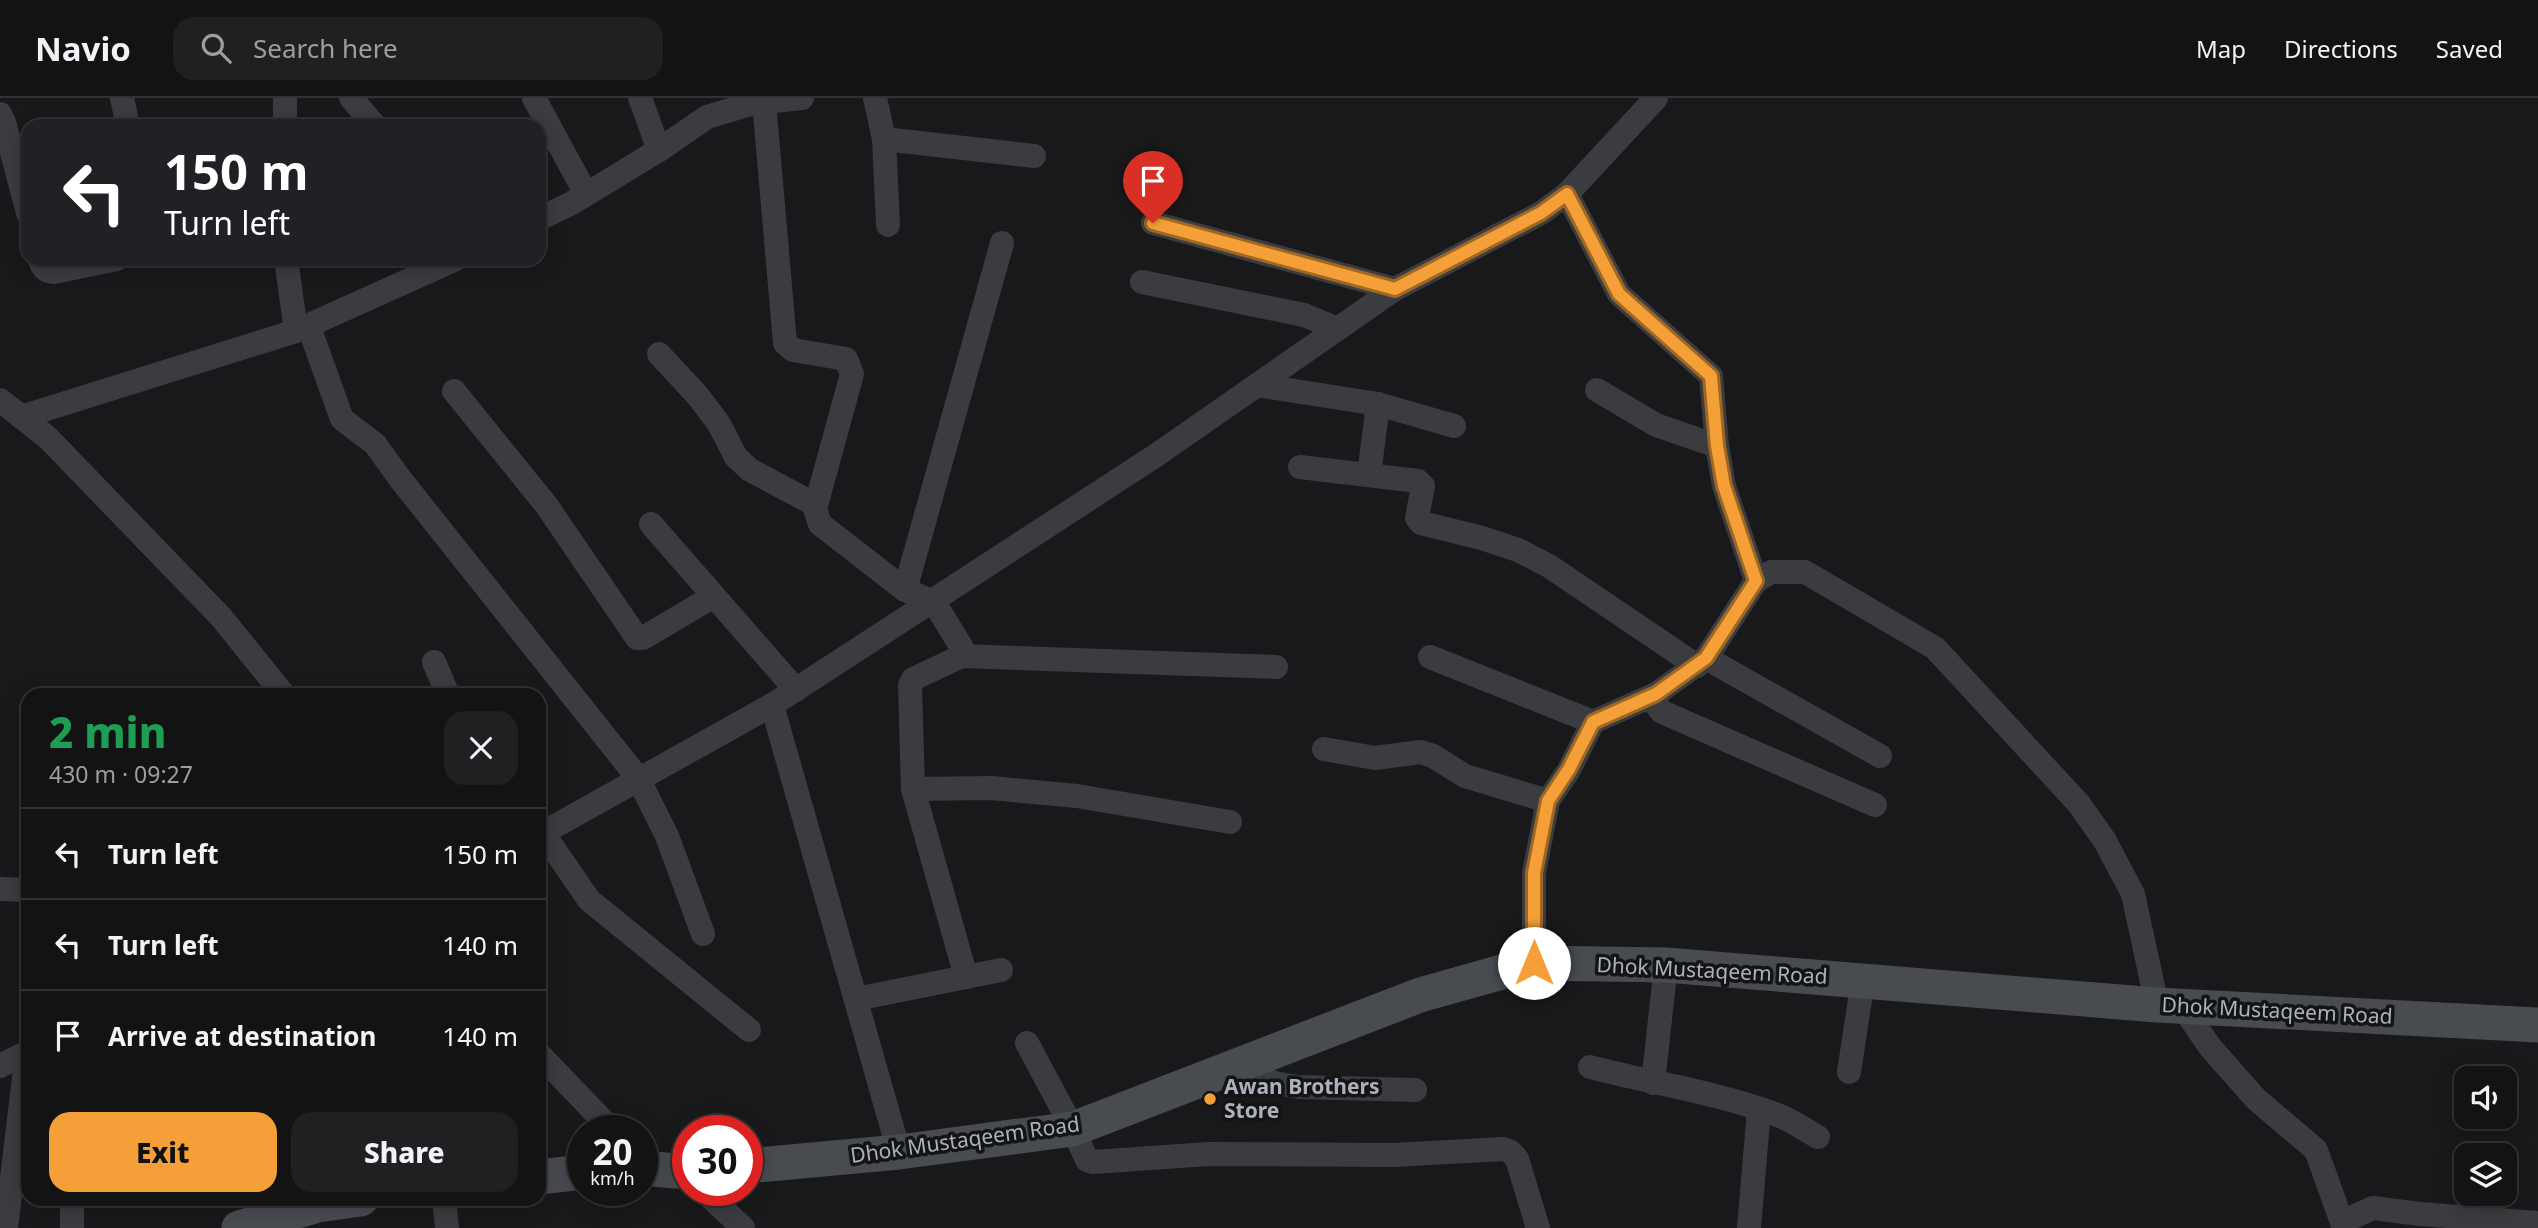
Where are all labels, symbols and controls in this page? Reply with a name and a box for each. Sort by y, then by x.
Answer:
search box [173,17,663,80]
text: Navio [35,26,131,71]
icon: search [197,29,235,67]
text: Search here [253,30,398,66]
text: Map [2196,32,2246,65]
text: Directions [2284,32,2398,65]
text: Saved [2436,32,2503,65]
text: 150 m [164,138,309,204]
icon: left [49,147,140,238]
pin [1123,151,1183,223]
icon: arrive [1134,162,1172,200]
text: Turn left [164,201,290,244]
text: 2 min [49,703,166,760]
button: close [444,711,518,785]
text: 430 m · 09:27 [49,758,193,790]
icon: left [49,835,87,873]
text: Turn left [108,836,219,872]
text: 150 m [442,836,518,872]
icon: left [49,926,87,964]
position arrow [1497,926,1571,1000]
text: Turn left [108,927,219,963]
text: 140 m [442,927,518,963]
street label: Dhok Mustaqeem Road [1596,950,1828,990]
street label: Dhok Mustaqeem Road [2161,990,2393,1030]
icon: arrive [49,1017,87,1055]
text: Arrive at destination [108,1018,377,1054]
text: 140 m [442,1018,518,1054]
map controls [2454,1066,2517,1206]
button: sound [2454,1066,2517,1129]
place label: Awan Brothers Store [1224,1072,1379,1124]
marker: Awan Brothers Store [1202,1091,1218,1107]
street label: Dhok Mustaqeem Road [848,1109,1081,1169]
button: Exit [49,1112,277,1192]
button: Share [291,1112,518,1192]
speed limit sign: 30 [672,1115,763,1206]
text: 20 [592,1128,633,1175]
button: layers [2454,1143,2517,1206]
text: km/h [590,1166,635,1190]

